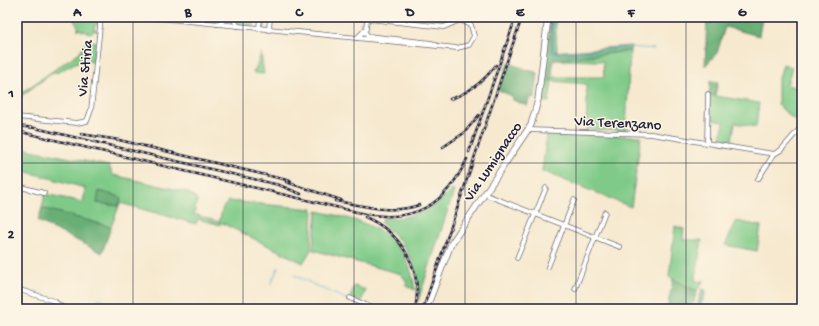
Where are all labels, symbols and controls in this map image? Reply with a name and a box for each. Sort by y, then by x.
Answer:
text: A [72,6,82,21]
text: B [184,6,193,21]
text: C [294,6,304,21]
text: D [405,6,415,21]
text: E [516,6,525,21]
text: F [627,6,636,21]
text: G [738,6,747,21]
street label: Via Stiria [74,38,98,98]
text: 1 [7,87,14,102]
street label: Via Terenzano [573,113,662,135]
street label: Via Lumignacco [460,119,527,206]
text: 2 [8,228,15,243]

